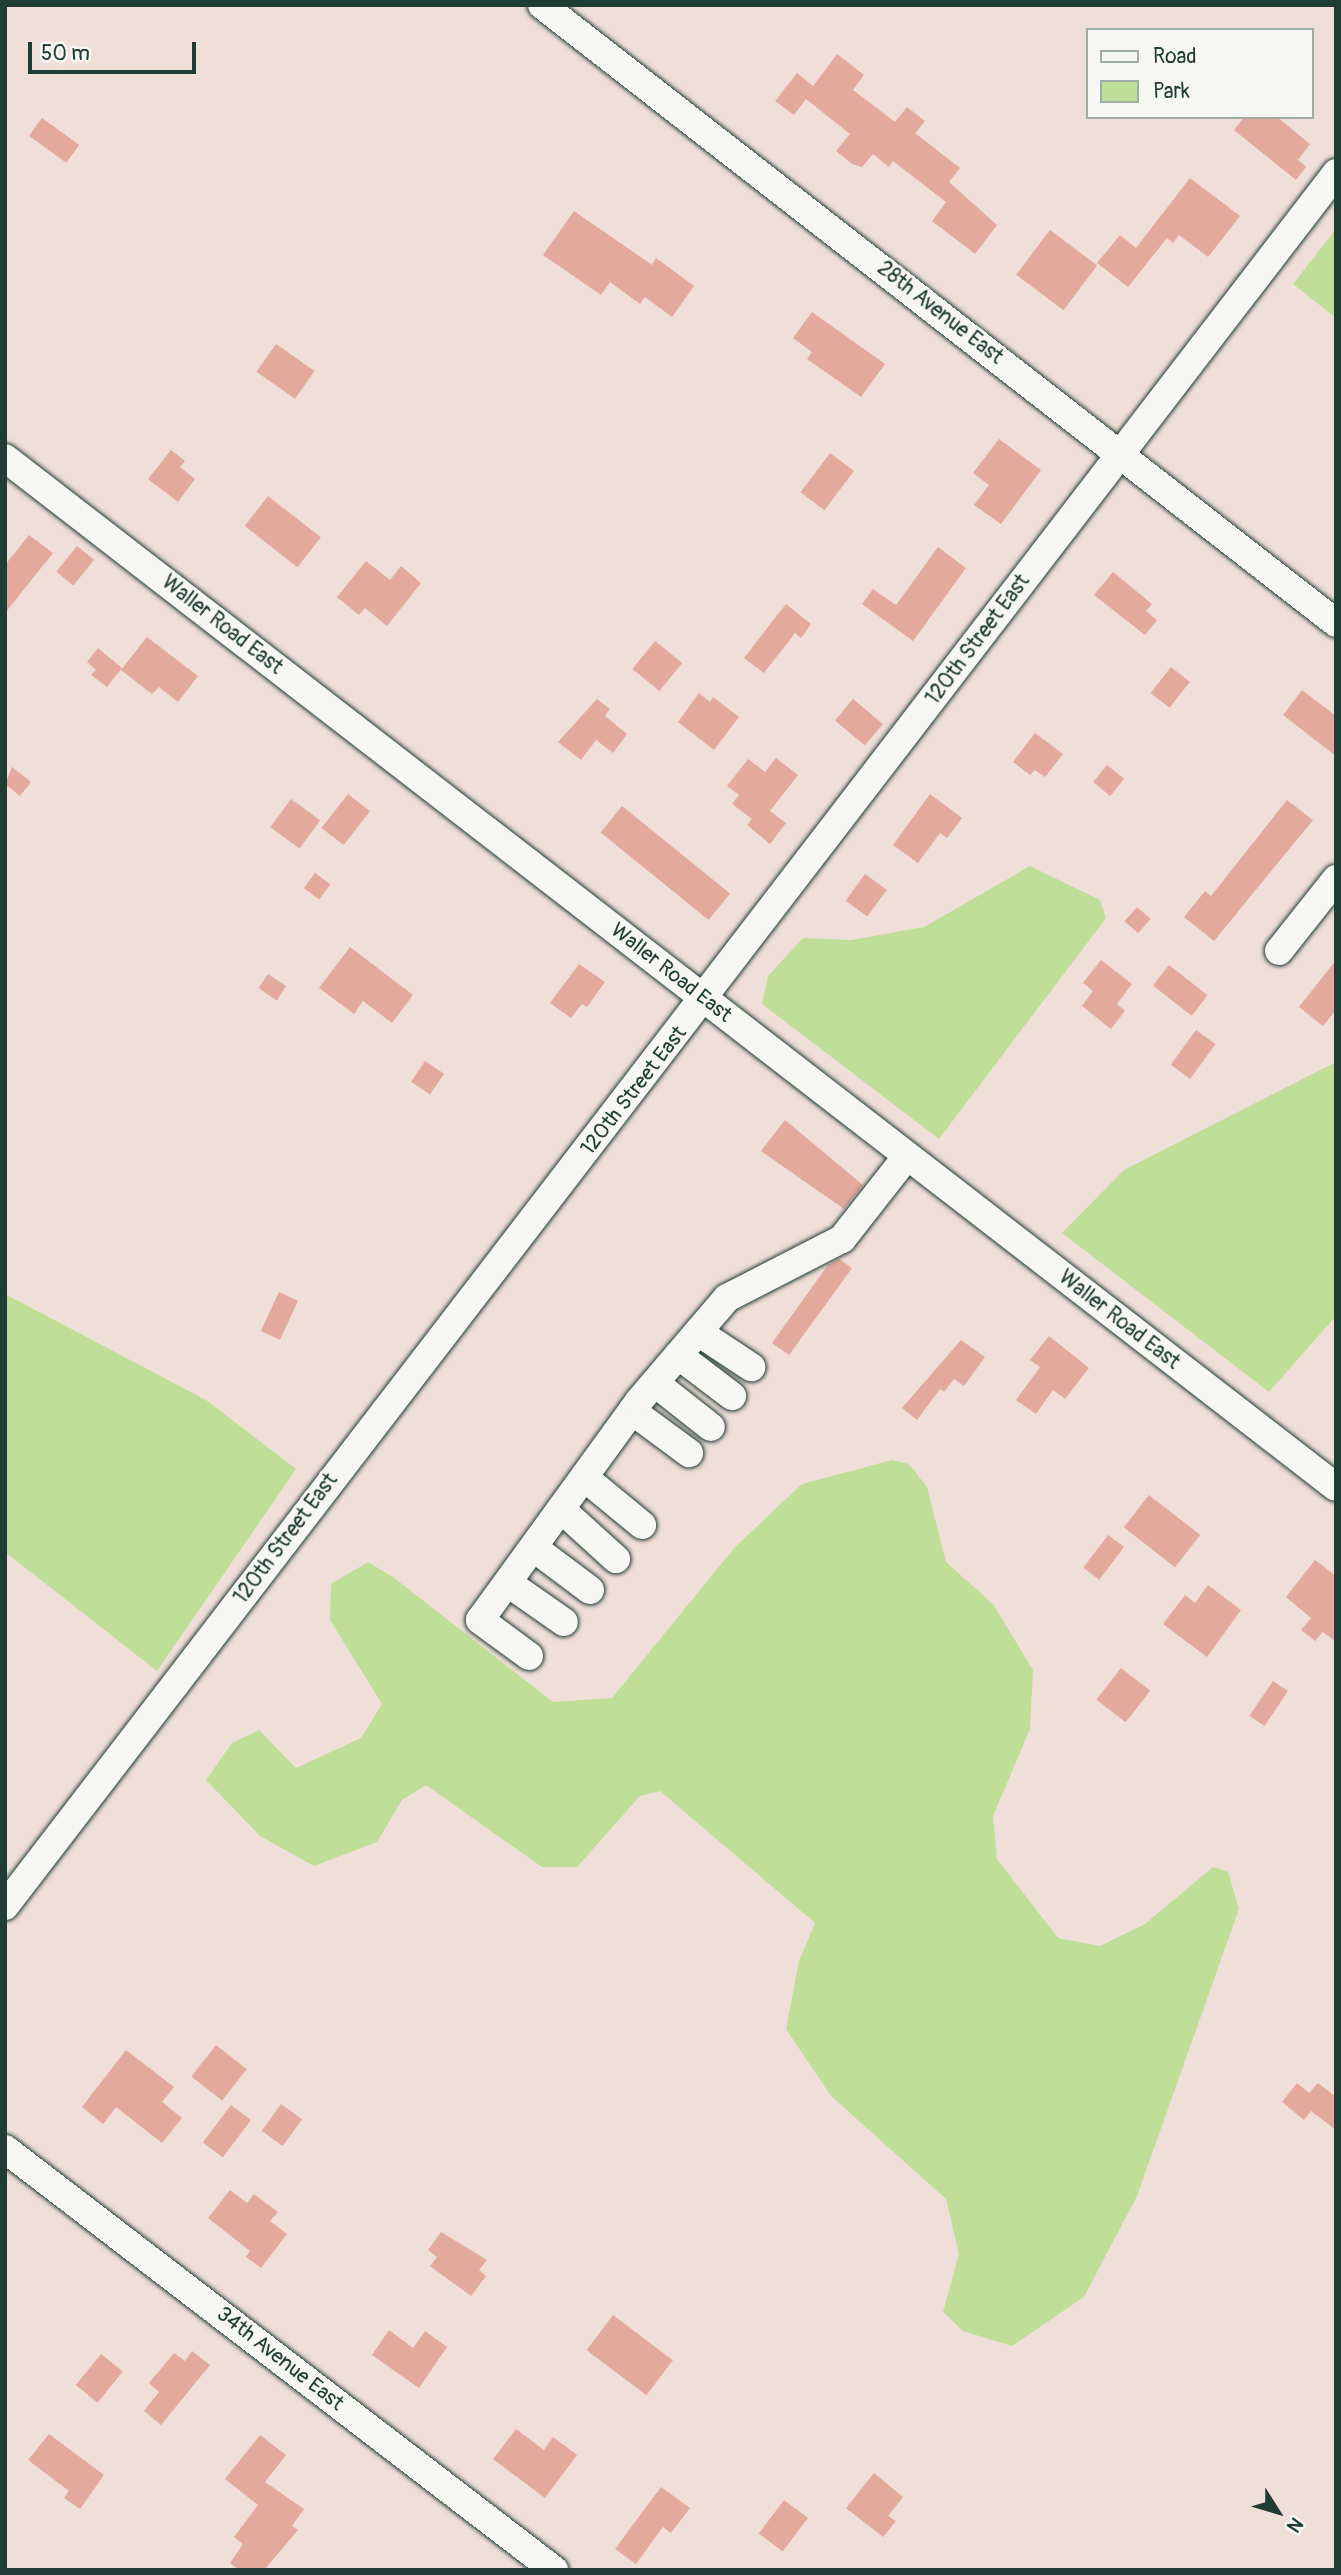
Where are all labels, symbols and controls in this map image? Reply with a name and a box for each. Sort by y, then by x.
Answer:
scale bar [32,28,200,72]
legend [1086,28,1313,119]
text: 50 m [41,40,90,67]
text: Road [1153,43,1197,70]
text: Park [1153,78,1190,105]
street label: 28th Avenue East [872,256,1008,370]
street label: Waller Road East [156,570,288,680]
street label: 120th Street East [921,570,1035,710]
street label: Waller Road East [605,918,737,1028]
street label: 120th Street East [576,1021,692,1161]
street label: Waller Road East [1053,1265,1185,1375]
street label: 120th Street East [229,1469,343,1609]
street label: 34th Avenue East [211,2302,349,2416]
north arrow [1243,2477,1313,2547]
text: N [1281,2512,1308,2537]

